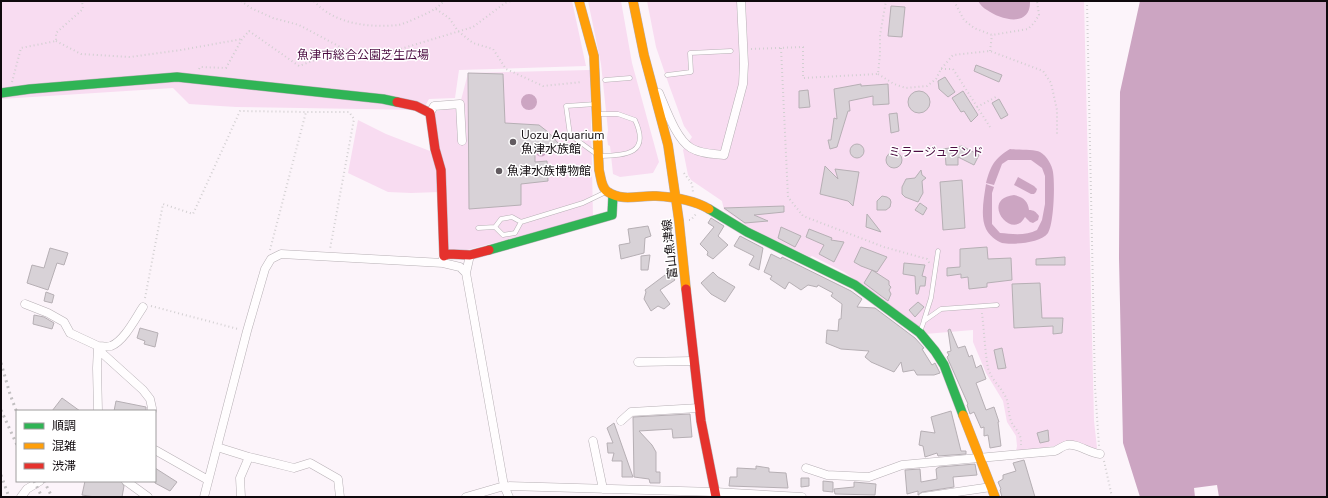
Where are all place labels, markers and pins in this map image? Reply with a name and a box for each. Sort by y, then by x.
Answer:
place label: Uozu Aquarium 魚津水族館 [521,127,605,157]
marker: Uozu Aquarium 魚津水族館 [508,137,518,147]
place label: 魚津水族博物館 [507,163,591,179]
marker: 魚津水族博物館 [494,166,504,176]

